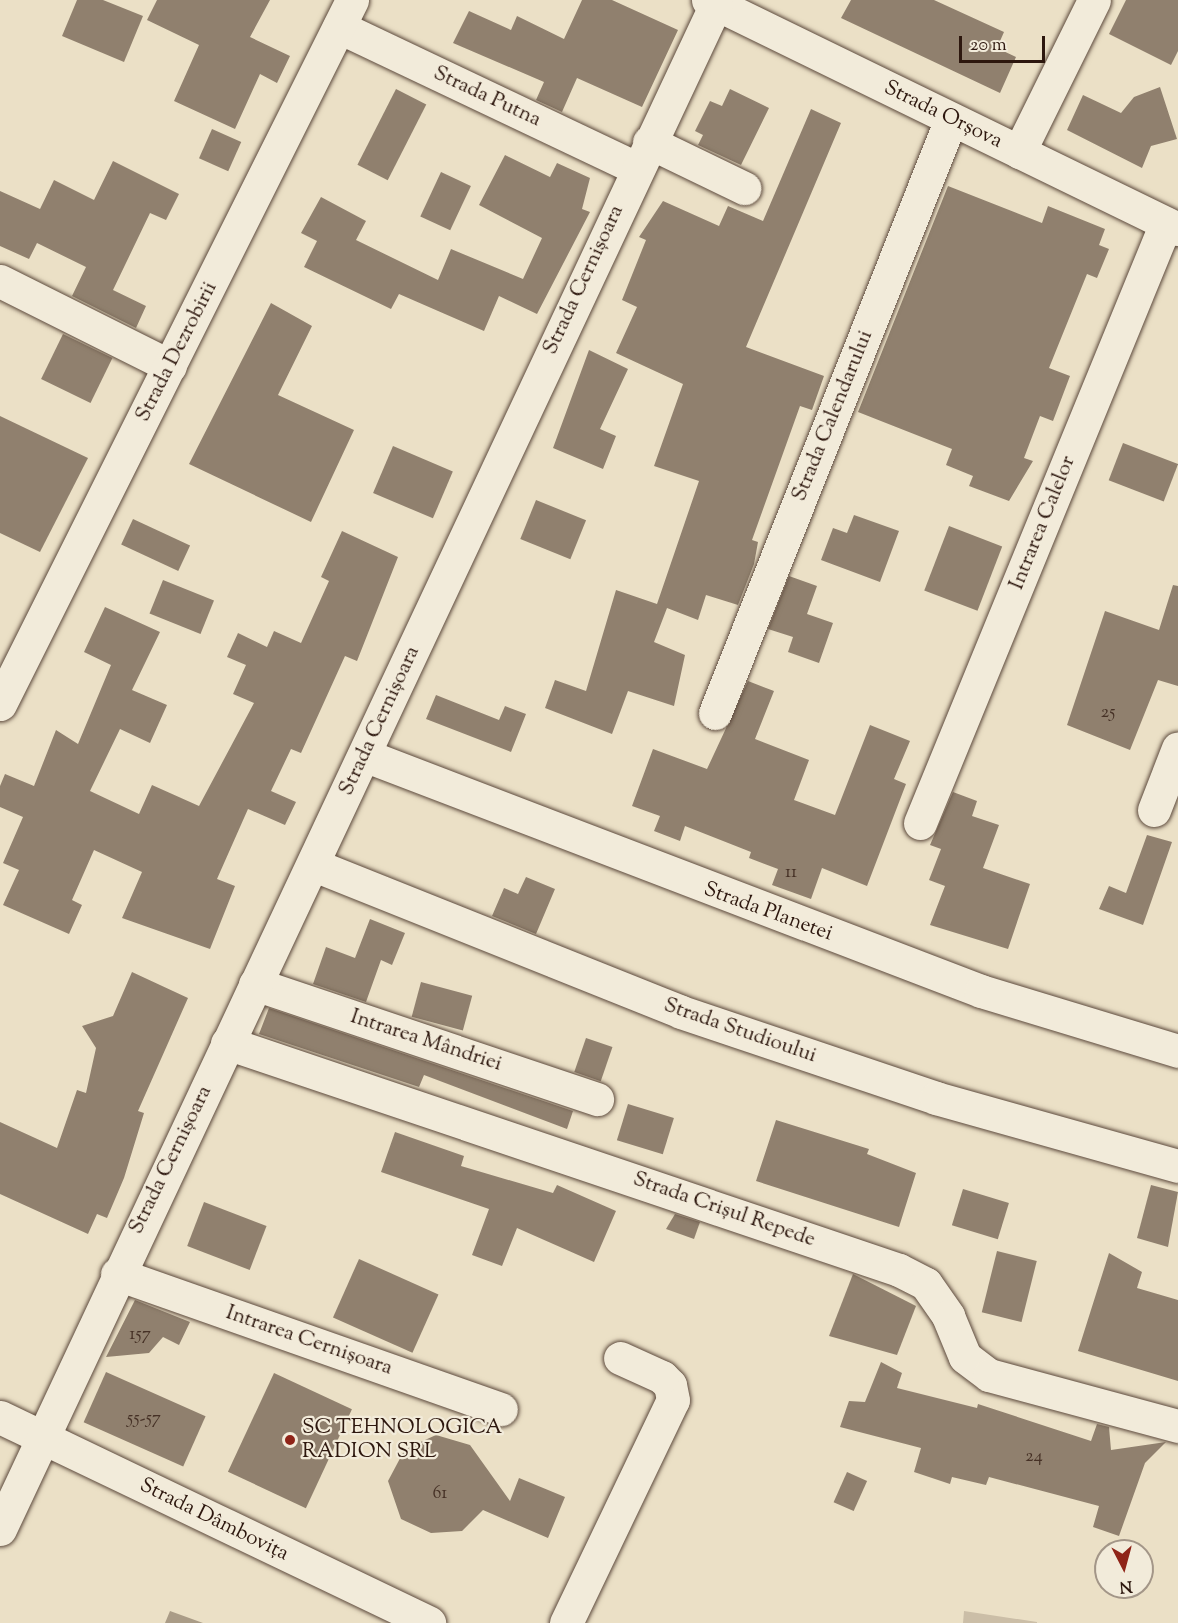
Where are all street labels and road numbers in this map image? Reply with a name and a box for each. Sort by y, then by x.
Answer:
street label: Strada Putna [429,61,545,133]
street label: Strada Orșova [880,75,1006,155]
street label: Strada Cernișoara [538,201,630,359]
street label: Strada Dezrobirii [131,278,223,426]
street label: Strada Calendarului [787,327,879,505]
street label: Intrarea Calelor [1005,452,1081,594]
street label: Strada Cernișoara [334,642,426,800]
street label: Strada Planetei [700,877,836,947]
street label: Strada Studioului [660,993,820,1069]
street label: Intrarea Mândriei [347,1005,505,1077]
street label: Strada Cernișoara [124,1082,218,1238]
street label: Strada Crișul Repede [630,1167,818,1253]
street label: Intrarea Cernișoara [222,1301,396,1381]
street label: Strada Dâmbovița [135,1473,293,1567]

